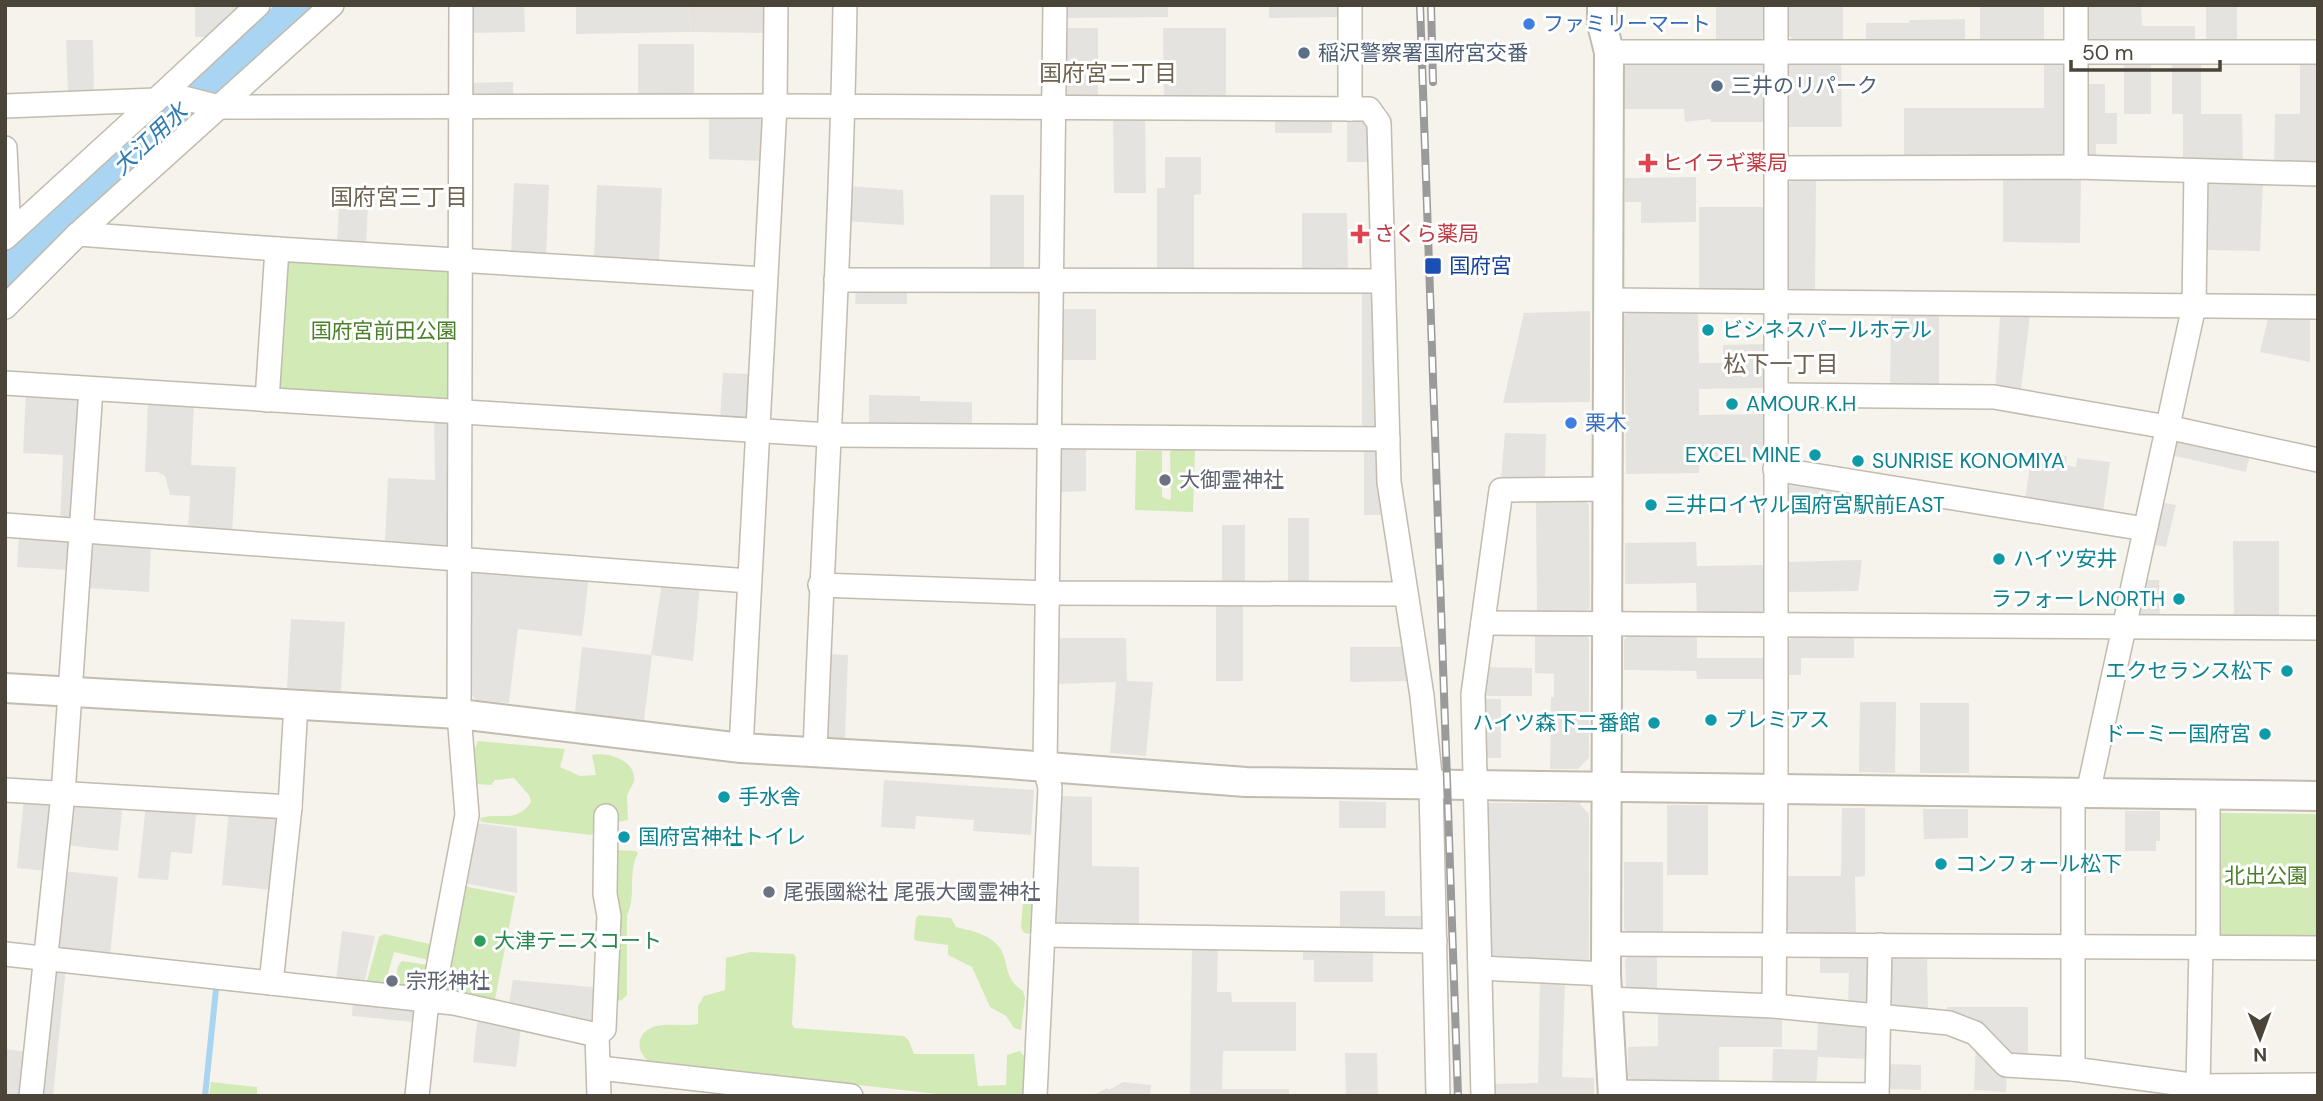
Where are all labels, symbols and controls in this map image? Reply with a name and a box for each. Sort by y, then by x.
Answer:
place label: ファミリーマート [1543,10,1711,38]
marker: ファミリーマート [1521,16,1537,32]
scale bar [2071,28,2220,72]
place label: 稲沢警察署国府宮交番 [1318,39,1528,67]
text: 50 m [2082,39,2133,67]
marker: 稲沢警察署国府宮交番 [1296,45,1312,61]
district label: 国府宮二丁目 [1039,58,1177,88]
place label: 三井のリパーク [1731,72,1878,100]
marker: 三井のリパーク [1709,78,1725,94]
water label: 大江用水 [106,95,196,181]
place label: ヒイラギ薬局 [1662,149,1788,177]
marker: ヒイラギ薬局 [1640,155,1656,171]
district label: 国府宮三丁目 [330,182,468,212]
place label: さくら薬局 [1374,220,1479,248]
marker: さくら薬局 [1352,226,1368,242]
place label: 国府宮 [1449,252,1512,280]
marker: 国府宮 [1423,256,1443,276]
place label: ビシネスパールホテル [1722,316,1932,344]
park label: 国府宮前田公園 [311,317,458,345]
marker: ビシネスパールホテル [1700,322,1716,338]
district label: 松下一丁目 [1724,349,1839,379]
place label: AMOUR K.H [1746,390,1856,418]
marker: AMOUR K.H [1724,396,1740,412]
place label: 栗木 [1585,409,1627,437]
marker: 栗木 [1563,415,1579,431]
place label: EXCEL MINE [1685,441,1801,469]
marker: EXCEL MINE [1807,447,1823,463]
place label: SUNRISE KONOMIYA [1872,447,2065,475]
marker: SUNRISE KONOMIYA [1850,453,1866,469]
place label: 大御霊神社 [1179,466,1284,494]
marker: 大御霊神社 [1157,472,1173,488]
place label: 三井ロイヤル国府宮駅前EAST [1665,491,1945,519]
marker: 三井ロイヤル国府宮駅前EAST [1643,497,1659,513]
place label: ハイツ安井 [2013,545,2118,573]
marker: ハイツ安井 [1991,551,2007,567]
place label: ラフォーレNORTH [1991,585,2165,613]
marker: ラフォーレNORTH [2171,591,2187,607]
place label: エクセランス松下 [2105,657,2273,685]
marker: エクセランス松下 [2279,663,2295,679]
place label: プレミアス [1725,706,1830,734]
place label: ハイツ森下二番館 [1472,709,1640,737]
marker: プレミアス [1703,712,1719,728]
marker: ハイツ森下二番館 [1646,715,1662,731]
place label: ドーミー国府宮 [2104,720,2251,748]
marker: ドーミー国府宮 [2257,726,2273,742]
place label: 手水舎 [738,783,801,811]
marker: 手水舎 [716,789,732,805]
place label: 国府宮神社トイレ [638,823,806,851]
marker: 国府宮神社トイレ [616,829,632,845]
place label: コンフォール松下 [1955,850,2122,878]
marker: コンフォール松下 [1933,856,1949,872]
park label: 北出公園 [2224,862,2308,890]
place label: 尾張國総社 尾張大國霊神社 [783,878,1041,906]
marker: 尾張國総社 尾張大國霊神社 [761,884,777,900]
place label: 大津テニスコート [494,927,662,955]
marker: 大津テニスコート [472,933,488,949]
place label: 宗形神社 [406,967,490,995]
marker: 宗形神社 [384,973,400,989]
north arrow [2225,1003,2295,1073]
text: N [2253,1042,2267,1067]

